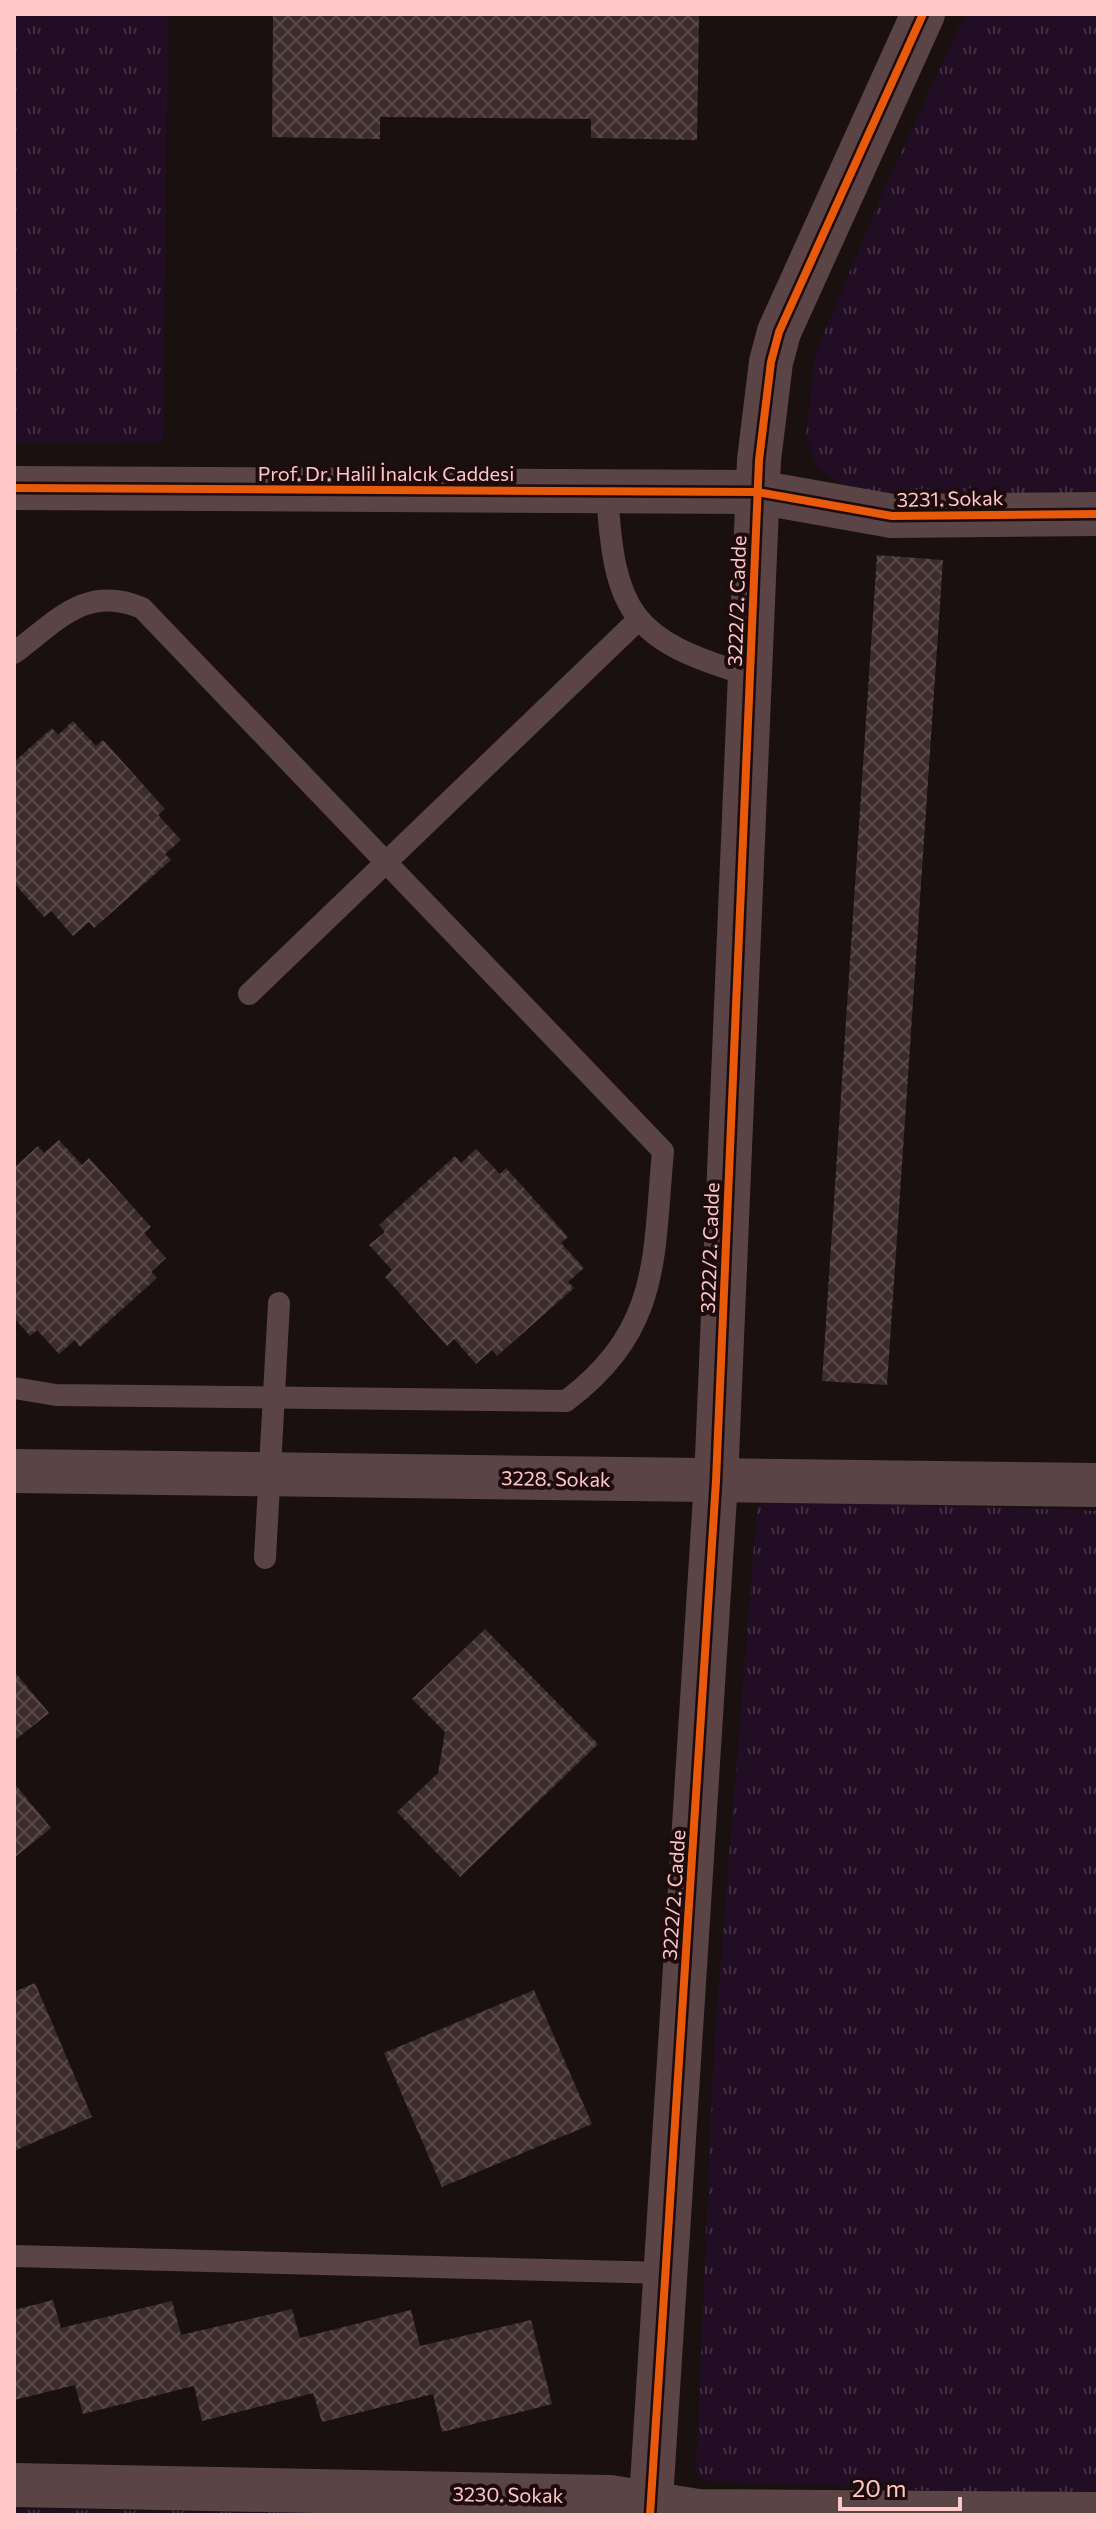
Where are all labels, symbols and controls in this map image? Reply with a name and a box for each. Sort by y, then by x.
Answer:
street label: Prof. Dr. Halil İnalcık Caddesi [258,461,514,485]
street label: 3231. Sokak [896,485,1004,511]
street label: 3222/2. Cadde [722,535,750,667]
street label: 3222/2. Cadde [695,1182,723,1314]
street label: 3228. Sokak [501,1465,611,1491]
street label: 3222/2. Cadde [656,1829,690,1961]
scale bar [840,2461,960,2511]
text: 20 m [852,2473,906,2502]
street label: 3230. Sokak [452,2481,564,2507]

